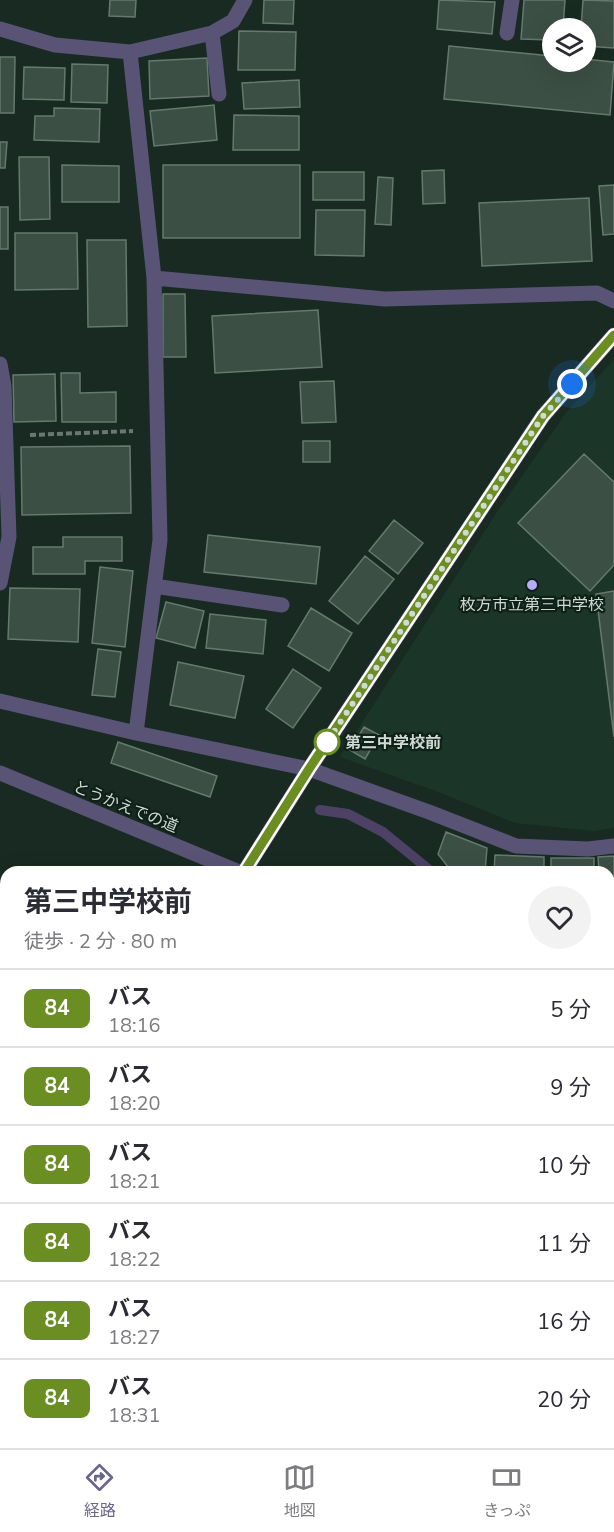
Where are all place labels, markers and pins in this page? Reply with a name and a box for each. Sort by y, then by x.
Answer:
marker: 枚方市立第三中学校 [525,578,539,592]
place label: 枚方市立第三中学校 [460,594,604,616]
marker: 第三中学校前 [314,729,340,755]
place label: 第三中学校前 [345,732,441,754]

